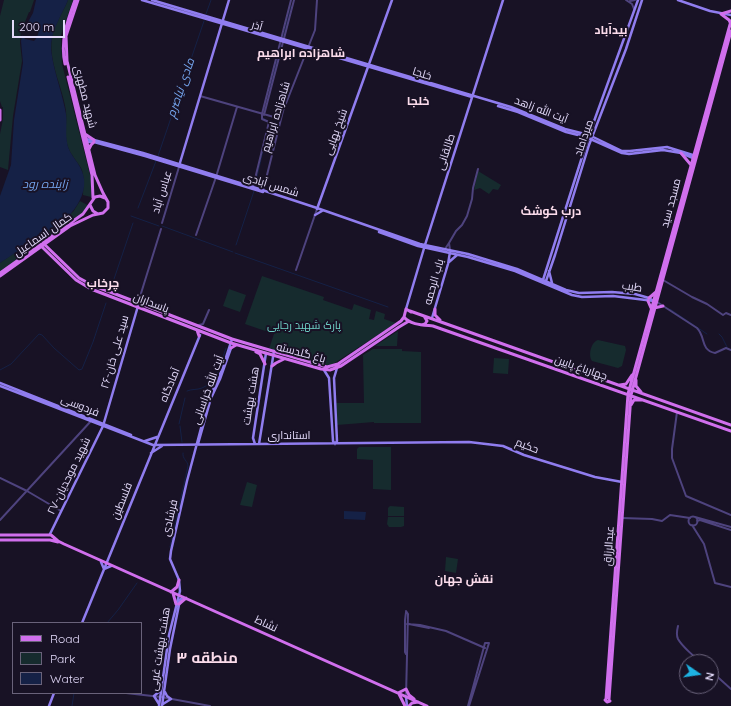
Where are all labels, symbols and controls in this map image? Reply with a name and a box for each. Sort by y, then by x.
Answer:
scale bar [14,12,67,38]
street label: آذر [250,18,264,34]
text: 200 m [19,19,54,34]
district label: بیدآباد [595,23,627,37]
district label: شاهزاده ابراهیم [257,46,345,60]
water label: مادی نیاصرم [164,56,198,120]
street label: شهید مطهری [71,64,99,130]
street label: خلجا [411,65,433,83]
street label: شاهزاده ابراهیم [259,80,293,154]
district label: خلجا [407,94,429,108]
street label: آیت الله زاهد [513,94,569,126]
street label: شیخ بهایی [322,107,350,157]
street label: میرداماد [572,118,596,158]
street label: طالقانی [434,132,458,172]
street label: عباس آباد [149,169,175,215]
street label: شمس آبادی [242,170,300,200]
water label: زاینده رود [22,177,68,191]
street label: مسجد سید [658,177,684,229]
district label: درب کوشک [521,204,581,218]
street label: کمال اسماعیل [11,210,75,260]
street label: باب الرحمه [421,258,447,306]
district label: چرخاب [87,276,119,290]
street label: طیب [621,279,643,295]
street label: پاسداران [131,290,171,316]
street label: ۲۶-سید علی خان [98,314,132,390]
park label: پارک شهید رجایی [267,319,341,333]
street label: باغ گلدسته [275,340,327,366]
street label: چهارباغ پایین [553,353,609,383]
street label: آیت الله خراسانی [189,354,227,426]
street label: آمادگاه [157,366,183,404]
street label: هشت بهشت [240,366,262,426]
street label: فردوسی [59,392,101,420]
street label: استانداری [267,429,311,443]
street label: ۲۷-شهید موحدیان [45,435,93,517]
street label: حکیم [514,436,540,456]
street label: فلسطین [109,481,135,521]
street label: فرشادی [159,498,181,538]
street label: عبدالرزاق [601,525,617,567]
district label: نقش جهان [435,572,493,586]
street label: هشت بهشت غربی [147,606,173,692]
street label: نشاط [252,613,280,635]
legend [12,622,142,694]
text: Road [50,631,80,646]
district label: منطقه ۳ [176,649,238,667]
text: Park [50,651,75,666]
north arrow [679,654,719,694]
text: Water [50,671,84,686]
text: N [702,671,717,682]

